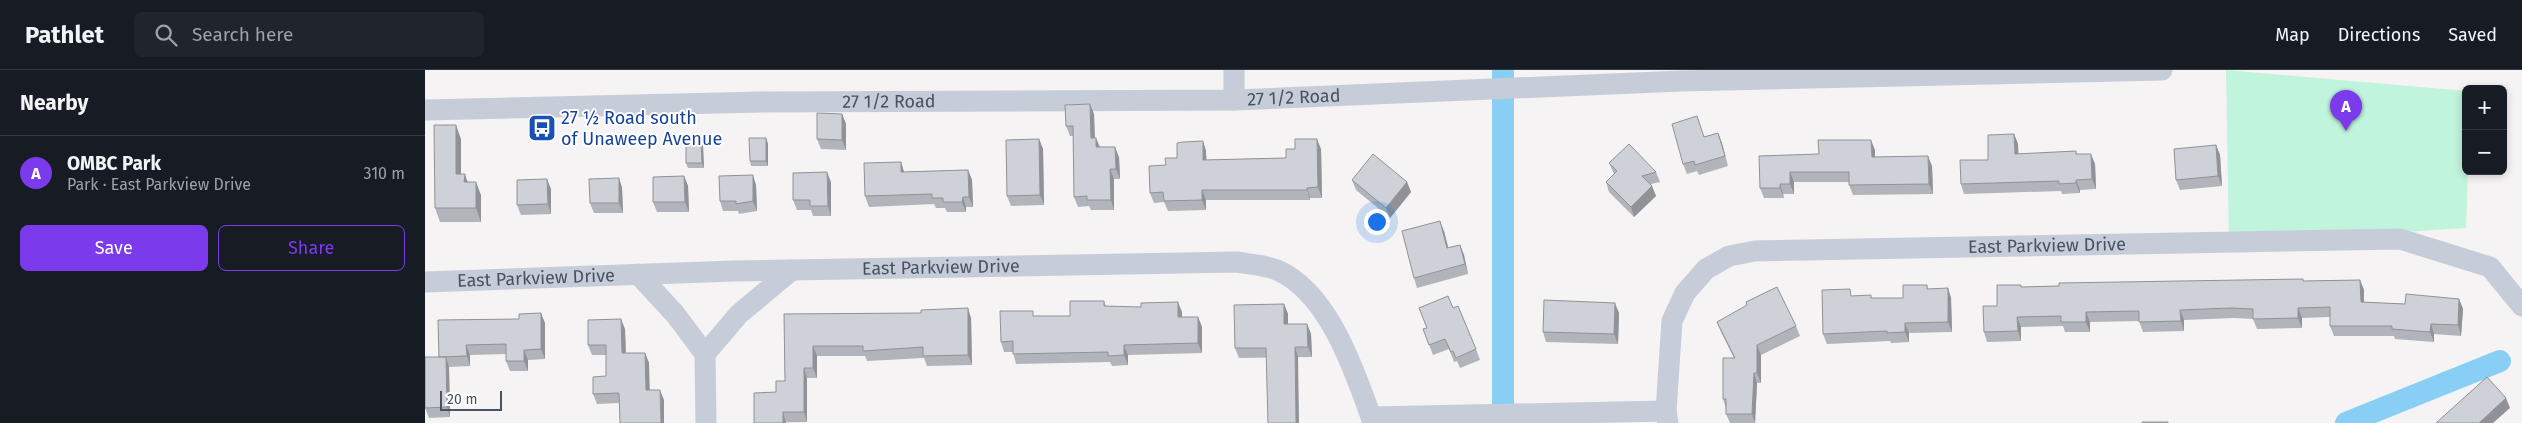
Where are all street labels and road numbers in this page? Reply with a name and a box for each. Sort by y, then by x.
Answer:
street label: 27 1/2 Road [1247,84,1341,110]
street label: 27 1/2 Road [842,90,936,113]
street label: East Parkview Drive [1968,233,2126,258]
street label: East Parkview Drive [862,255,1020,280]
street label: East Parkview Drive [457,264,615,292]

